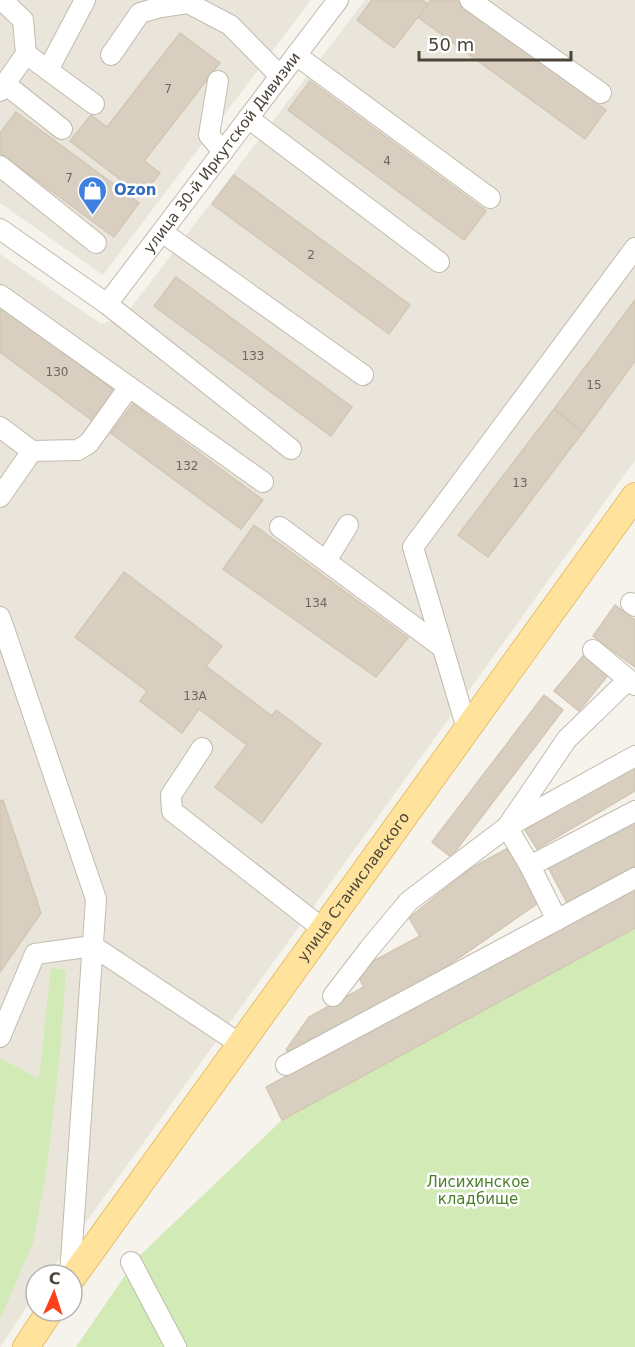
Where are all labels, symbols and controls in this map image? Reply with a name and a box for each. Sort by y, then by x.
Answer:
scale bar [419,24,570,62]
text: 50 m [428,34,474,55]
street label: улица 30-й Иркутской Дивизии [140,49,304,257]
house number: 7 [164,82,172,96]
house number: 4 [383,154,391,168]
house number: 7 [65,171,73,185]
shop icon: Ozon [77,174,109,216]
place label: Ozon [114,181,156,199]
house number: 2 [307,248,315,262]
house number: 133 [242,349,264,363]
house number: 130 [46,365,68,379]
house number: 15 [586,378,602,392]
house number: 132 [176,459,198,473]
house number: 13 [512,476,528,490]
house number: 134 [305,596,327,610]
house number: 13А [183,689,208,703]
street label: улица Станиславского [294,809,413,965]
park label: Лисихинское кладбище [426,1173,530,1208]
north arrow [24,1263,84,1323]
text: С [48,1269,61,1288]

